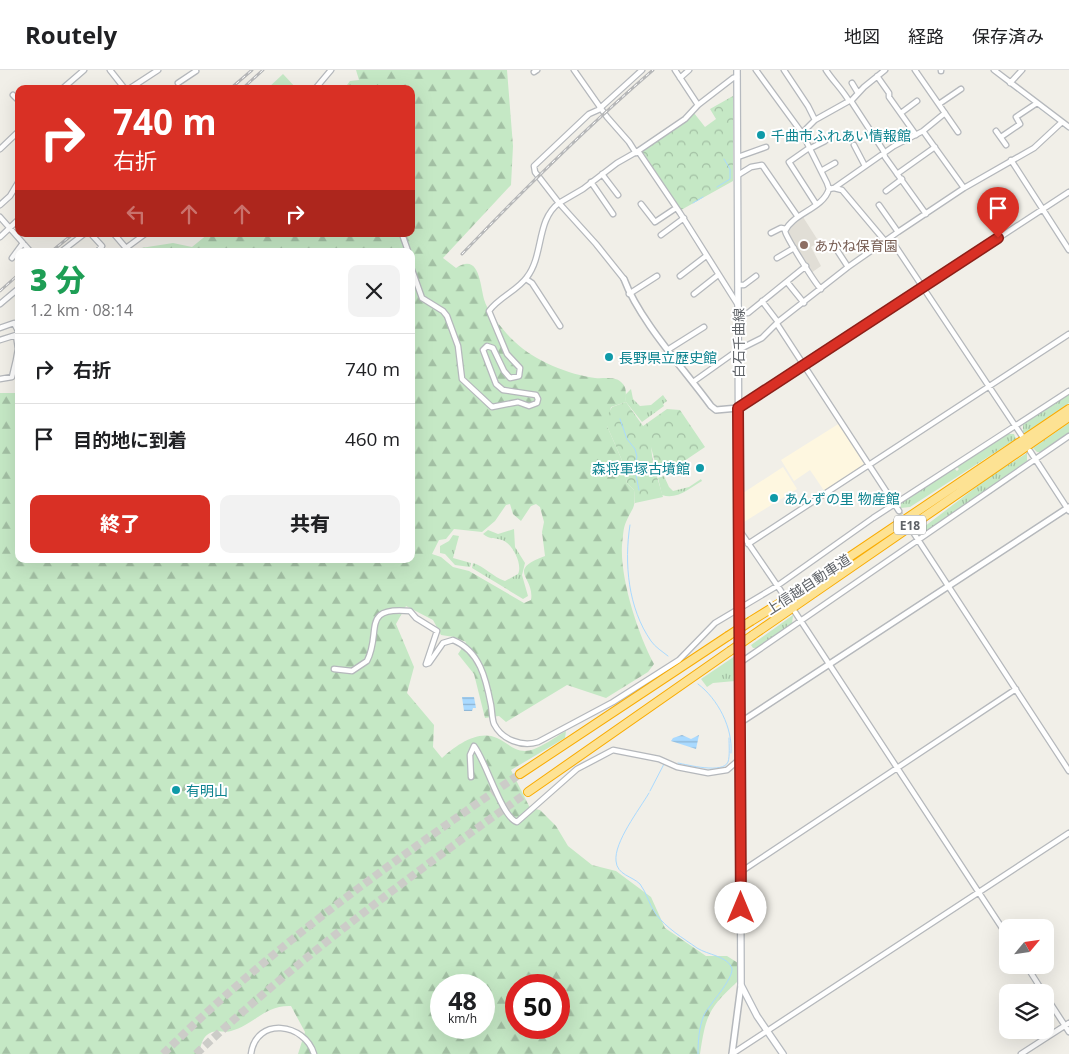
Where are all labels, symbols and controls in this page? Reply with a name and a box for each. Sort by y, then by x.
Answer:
text: Routely [25,18,117,51]
text: 地図 [844,24,880,48]
text: 経路 [908,24,944,48]
text: 保存済み [972,24,1044,48]
text: 740 m [113,98,217,145]
icon: right [30,105,95,170]
place label: 千曲市ふれあい情報館 [771,126,911,145]
marker: 千曲市ふれあい情報館 [755,129,767,141]
text: 右折 [113,145,157,175]
pin [977,187,1019,238]
icon: arrive [984,194,1012,222]
icon: left [122,200,150,228]
icon: ahead [175,200,203,228]
icon: ahead [228,200,256,228]
icon: right [281,200,309,228]
place label: あかね保育園 [814,236,898,255]
marker: あかね保育園 [798,239,810,251]
text: 3 分 [30,259,85,300]
button: close [348,265,400,317]
text: 1.2 km · 08:14 [30,299,133,321]
street label: 白石千曲線 [729,308,748,378]
place label: 長野県立歴史館 [619,348,717,367]
marker: 長野県立歴史館 [603,351,615,363]
icon: right [30,355,58,383]
text: 740 m [345,356,400,382]
text: 右折 [73,357,111,383]
icon: arrive [30,425,58,453]
text: 460 m [345,426,400,452]
text: 目的地に到着 [73,427,187,453]
place label: 森将軍塚古墳館 [592,459,690,478]
marker: 森将軍塚古墳館 [694,462,706,474]
place label: あんずの里 物産館 [784,489,900,508]
marker: あんずの里 物産館 [768,492,780,504]
button: 終了 [30,495,210,553]
button: 共有 [220,495,400,553]
road number: E18 [894,516,926,534]
street label: 上信越自動車道 [762,549,854,619]
place label: 有明山 [186,781,228,800]
marker: 有明山 [170,784,182,796]
position arrow [714,881,766,933]
north arrow [999,919,1054,974]
map controls [999,919,1054,1039]
speed limit sign: 50 [505,974,570,1039]
text: 48 [448,983,477,1017]
button: layers [999,984,1054,1039]
text: km/h [448,1010,477,1027]

